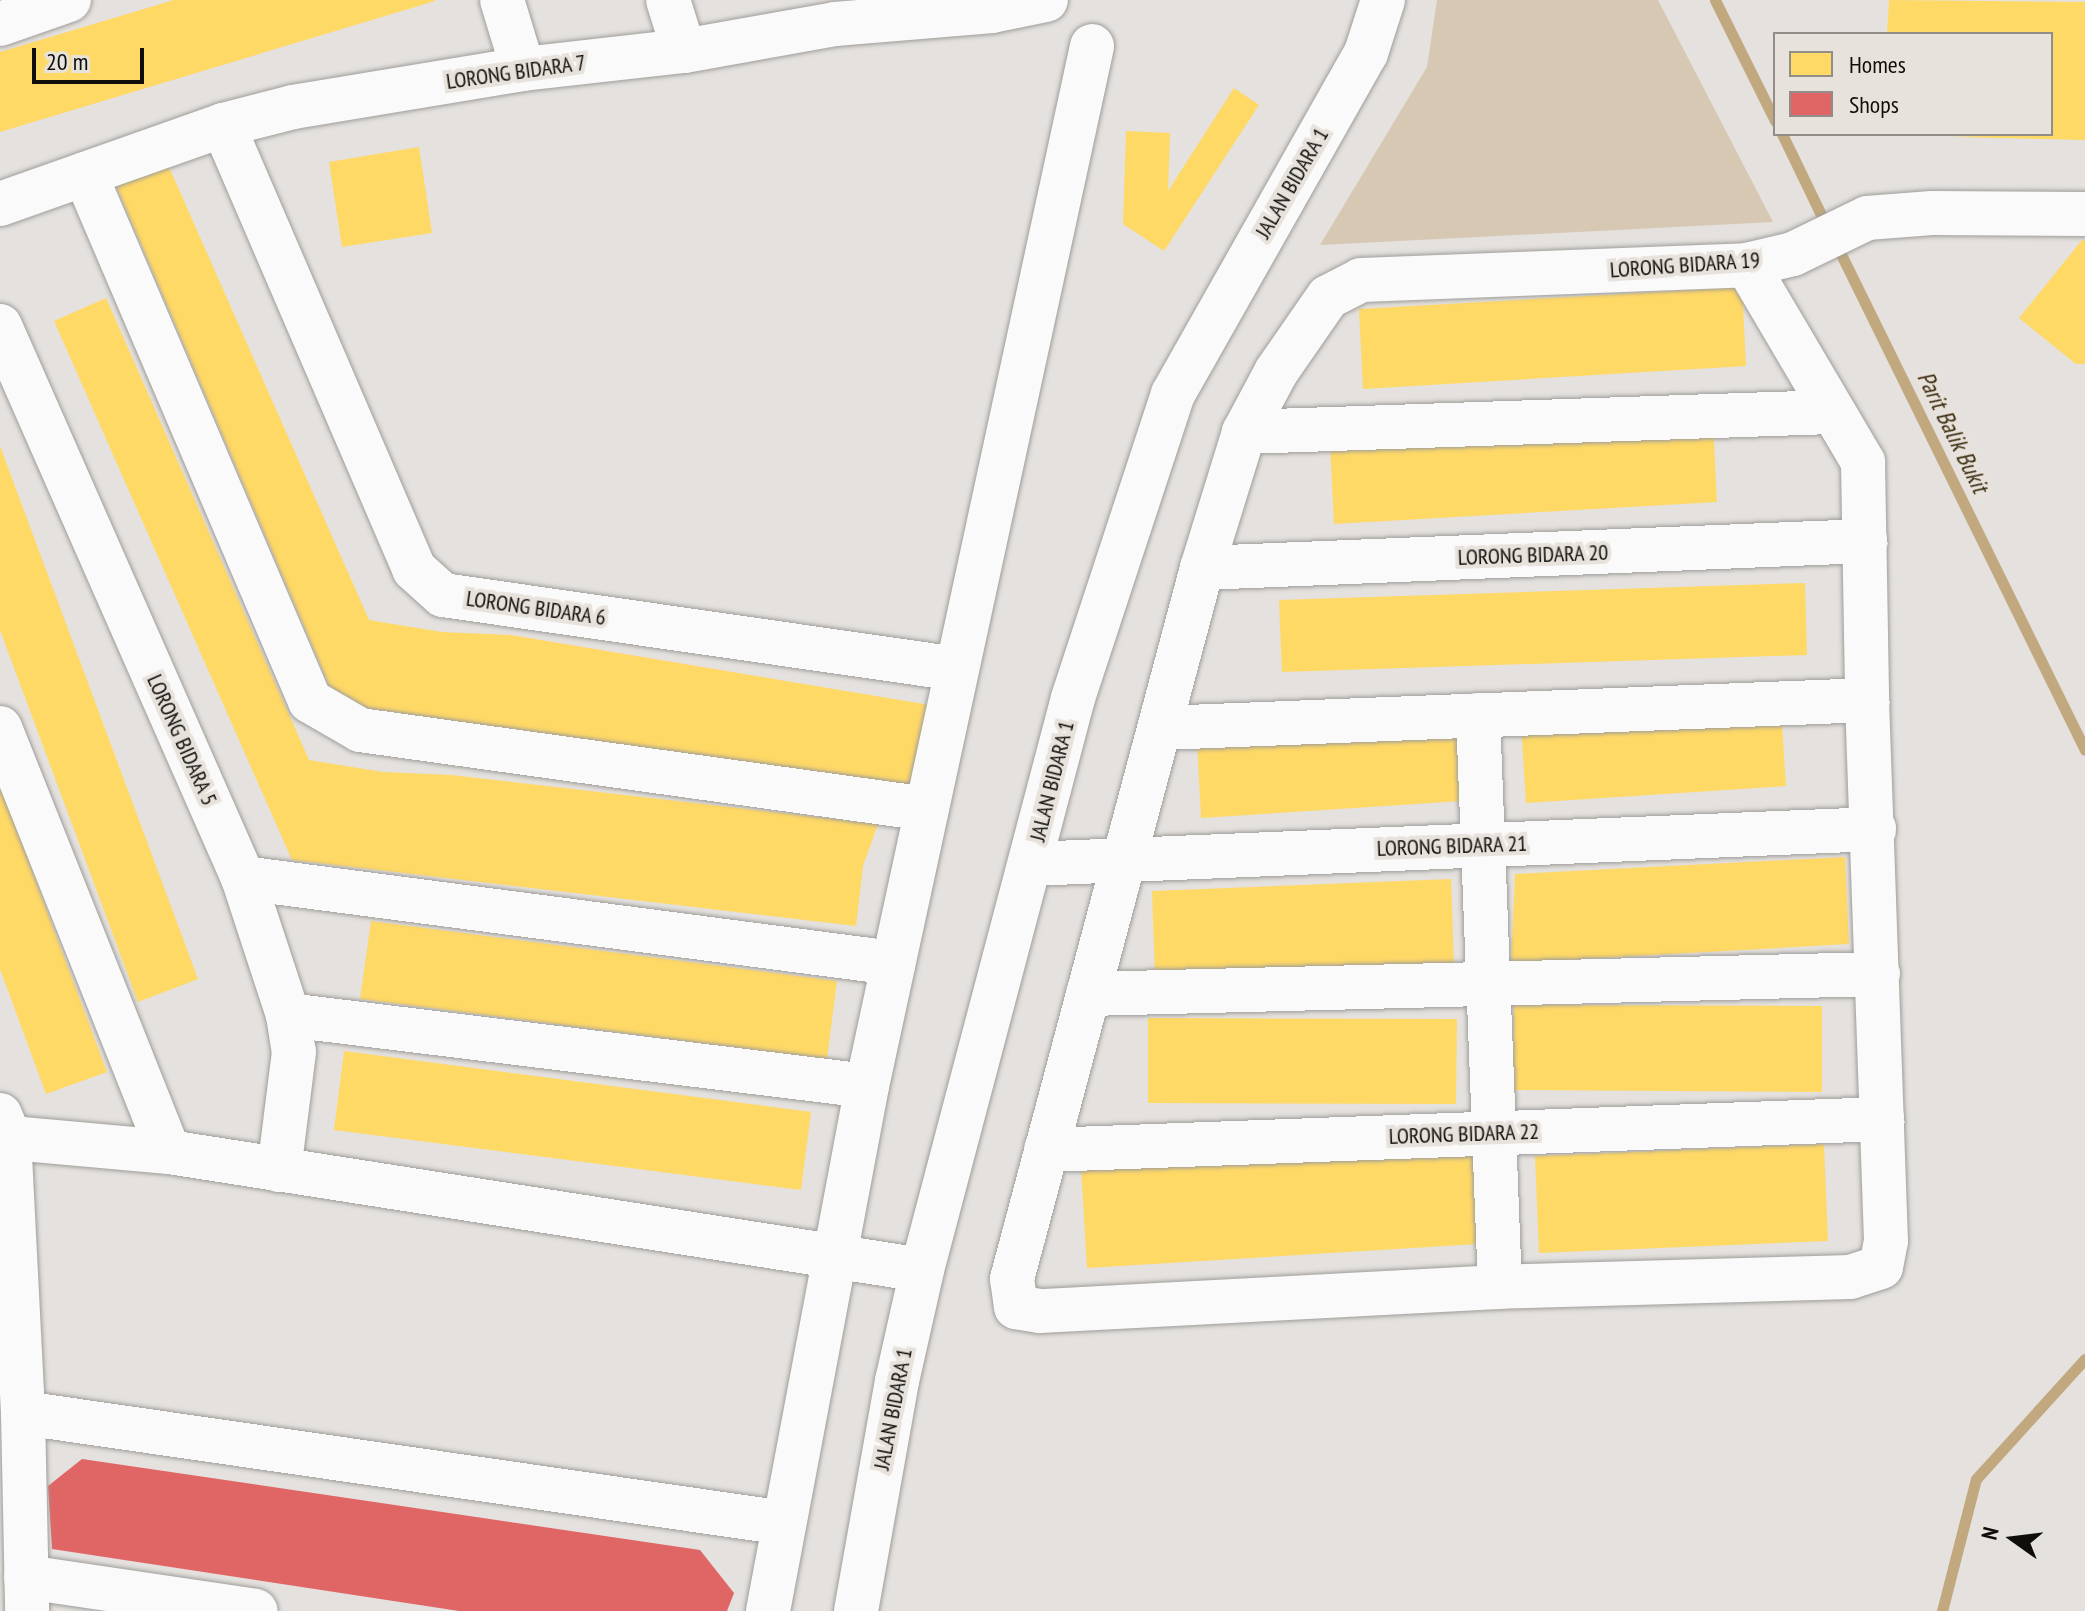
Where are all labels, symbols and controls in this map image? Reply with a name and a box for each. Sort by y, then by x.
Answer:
scale bar [36,32,148,82]
legend [1773,32,2053,136]
text: 20 m [46,46,88,77]
street label: LORONG BIDARA 7 [444,49,588,95]
text: Homes [1849,49,1906,80]
text: Shops [1849,89,1899,120]
street label: JALAN BIDARA 1 [1250,123,1334,243]
street label: LORONG BIDARA 19 [1609,247,1761,283]
water label: Parit Balik Bukit [1911,366,1995,498]
street label: LORONG BIDARA 20 [1457,539,1609,571]
street label: LORONG BIDARA 6 [464,585,608,631]
street label: LORONG BIDARA 5 [141,670,223,810]
street label: JALAN BIDARA 1 [1024,718,1080,844]
street label: LORONG BIDARA 21 [1376,830,1528,862]
street label: LORONG BIDARA 22 [1388,1118,1540,1150]
street label: JALAN BIDARA 1 [868,1346,918,1472]
north arrow [1973,1499,2053,1579]
text: N [1975,1524,2005,1542]

